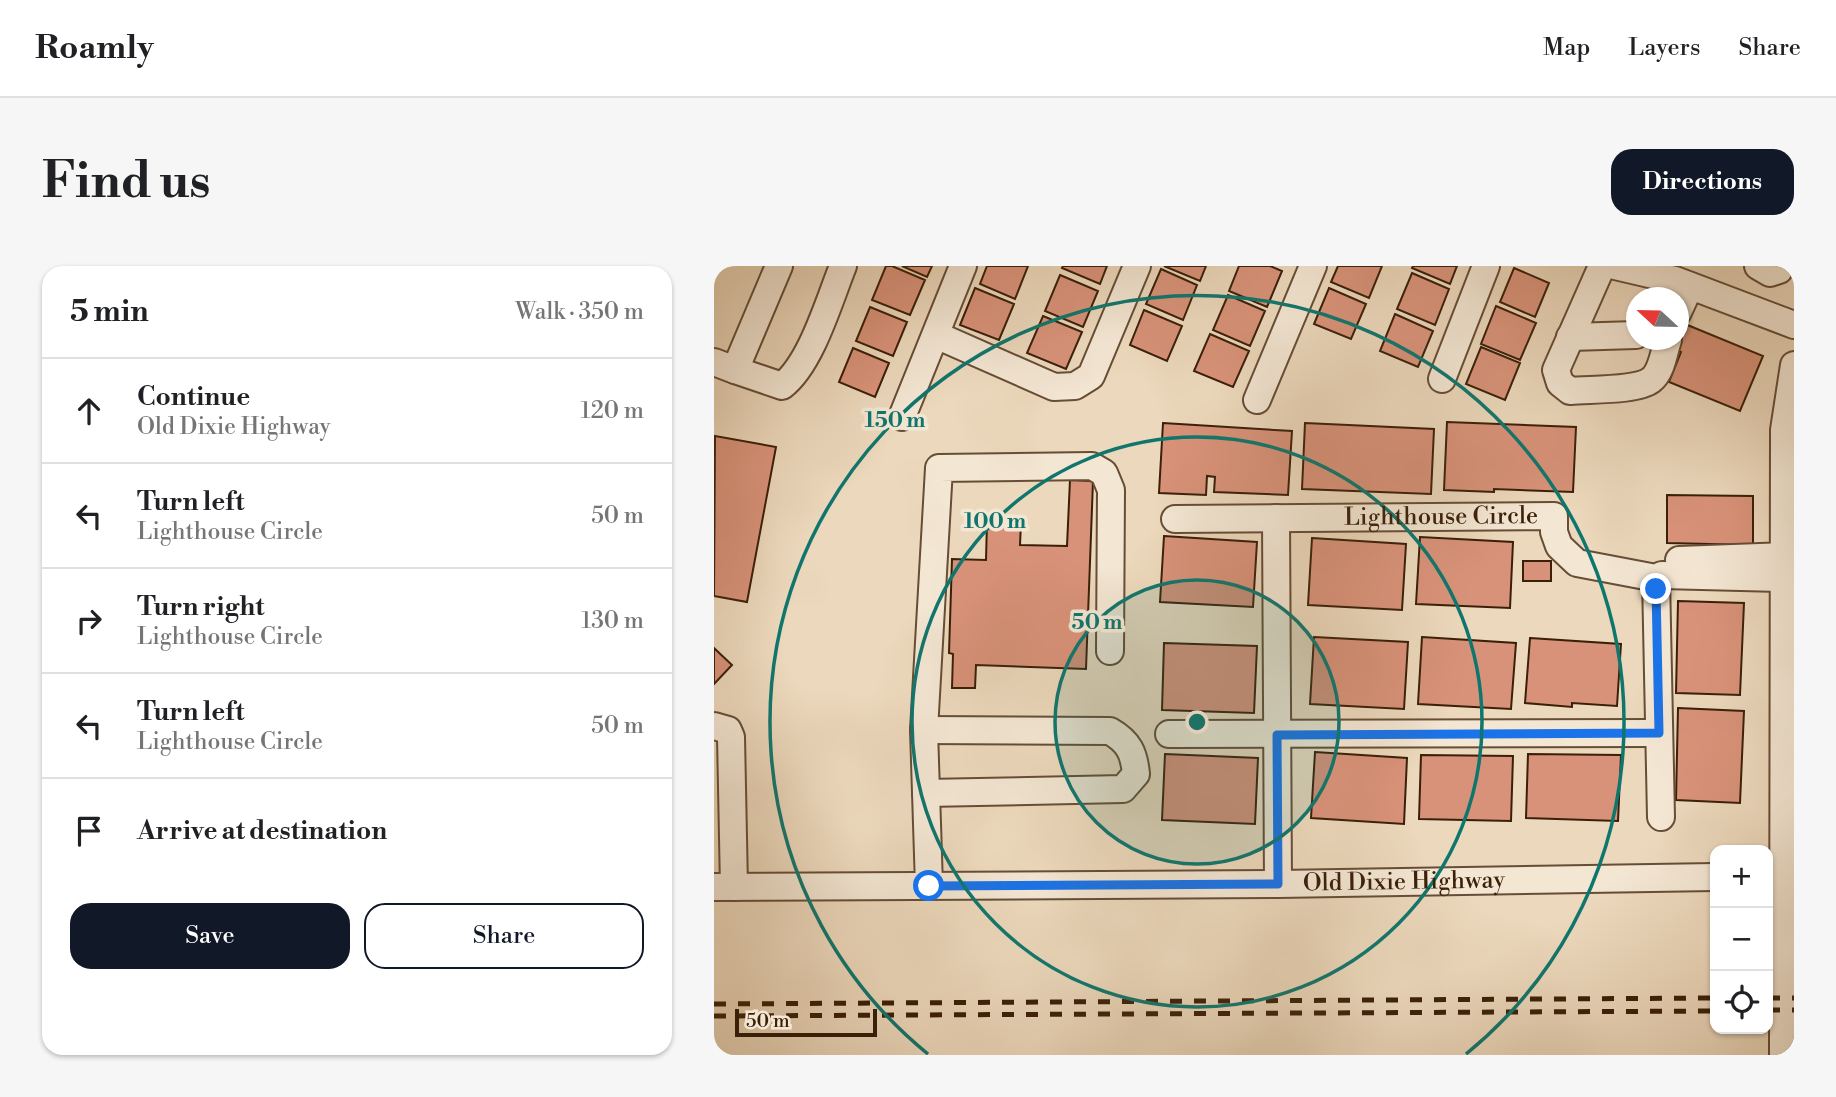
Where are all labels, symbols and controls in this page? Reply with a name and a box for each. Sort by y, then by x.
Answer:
text: Roamly [35,28,154,69]
text: Map [1543,33,1590,63]
text: Layers [1628,33,1700,63]
text: Share [1738,33,1801,63]
button: Directions [1611,149,1794,215]
text: Find us [42,152,211,213]
north arrow [1626,287,1689,350]
text: 5 min [70,293,149,331]
text: Walk · 350 m [515,298,644,326]
text: Continue [137,381,250,413]
icon: ahead [70,392,108,430]
text: 120 m [580,397,644,425]
text: 150 m [865,408,925,434]
text: Old Dixie Highway [137,413,331,441]
text: Turn left [137,486,245,518]
icon: left [70,497,108,535]
street label: Lighthouse Circle [1344,501,1538,533]
text: 50 m [591,502,644,530]
text: 100 m [964,509,1026,535]
text: Lighthouse Circle [137,518,323,546]
route end [1640,573,1671,604]
text: Turn right [137,591,265,623]
icon: right [70,602,108,640]
text: 130 m [581,607,644,635]
text: 50 m [1072,610,1122,636]
text: Lighthouse Circle [137,623,323,651]
text: Turn left [137,696,245,728]
icon: left [70,707,108,745]
centre of rings [1185,710,1209,734]
text: 50 m [591,712,644,740]
text: Lighthouse Circle [137,728,323,756]
icon: arrive [70,812,108,850]
text: Arrive at destination [137,815,387,847]
map controls [1710,845,1773,1034]
button: + [1710,845,1773,908]
street label: Old Dixie Highway [1303,865,1506,899]
route start [913,870,944,901]
button: Save [70,903,350,969]
button: Share [364,903,644,969]
button: − [1710,908,1773,971]
button: locate [1710,971,1773,1034]
scale bar [735,1006,877,1038]
text: 50 m [746,1009,790,1033]

